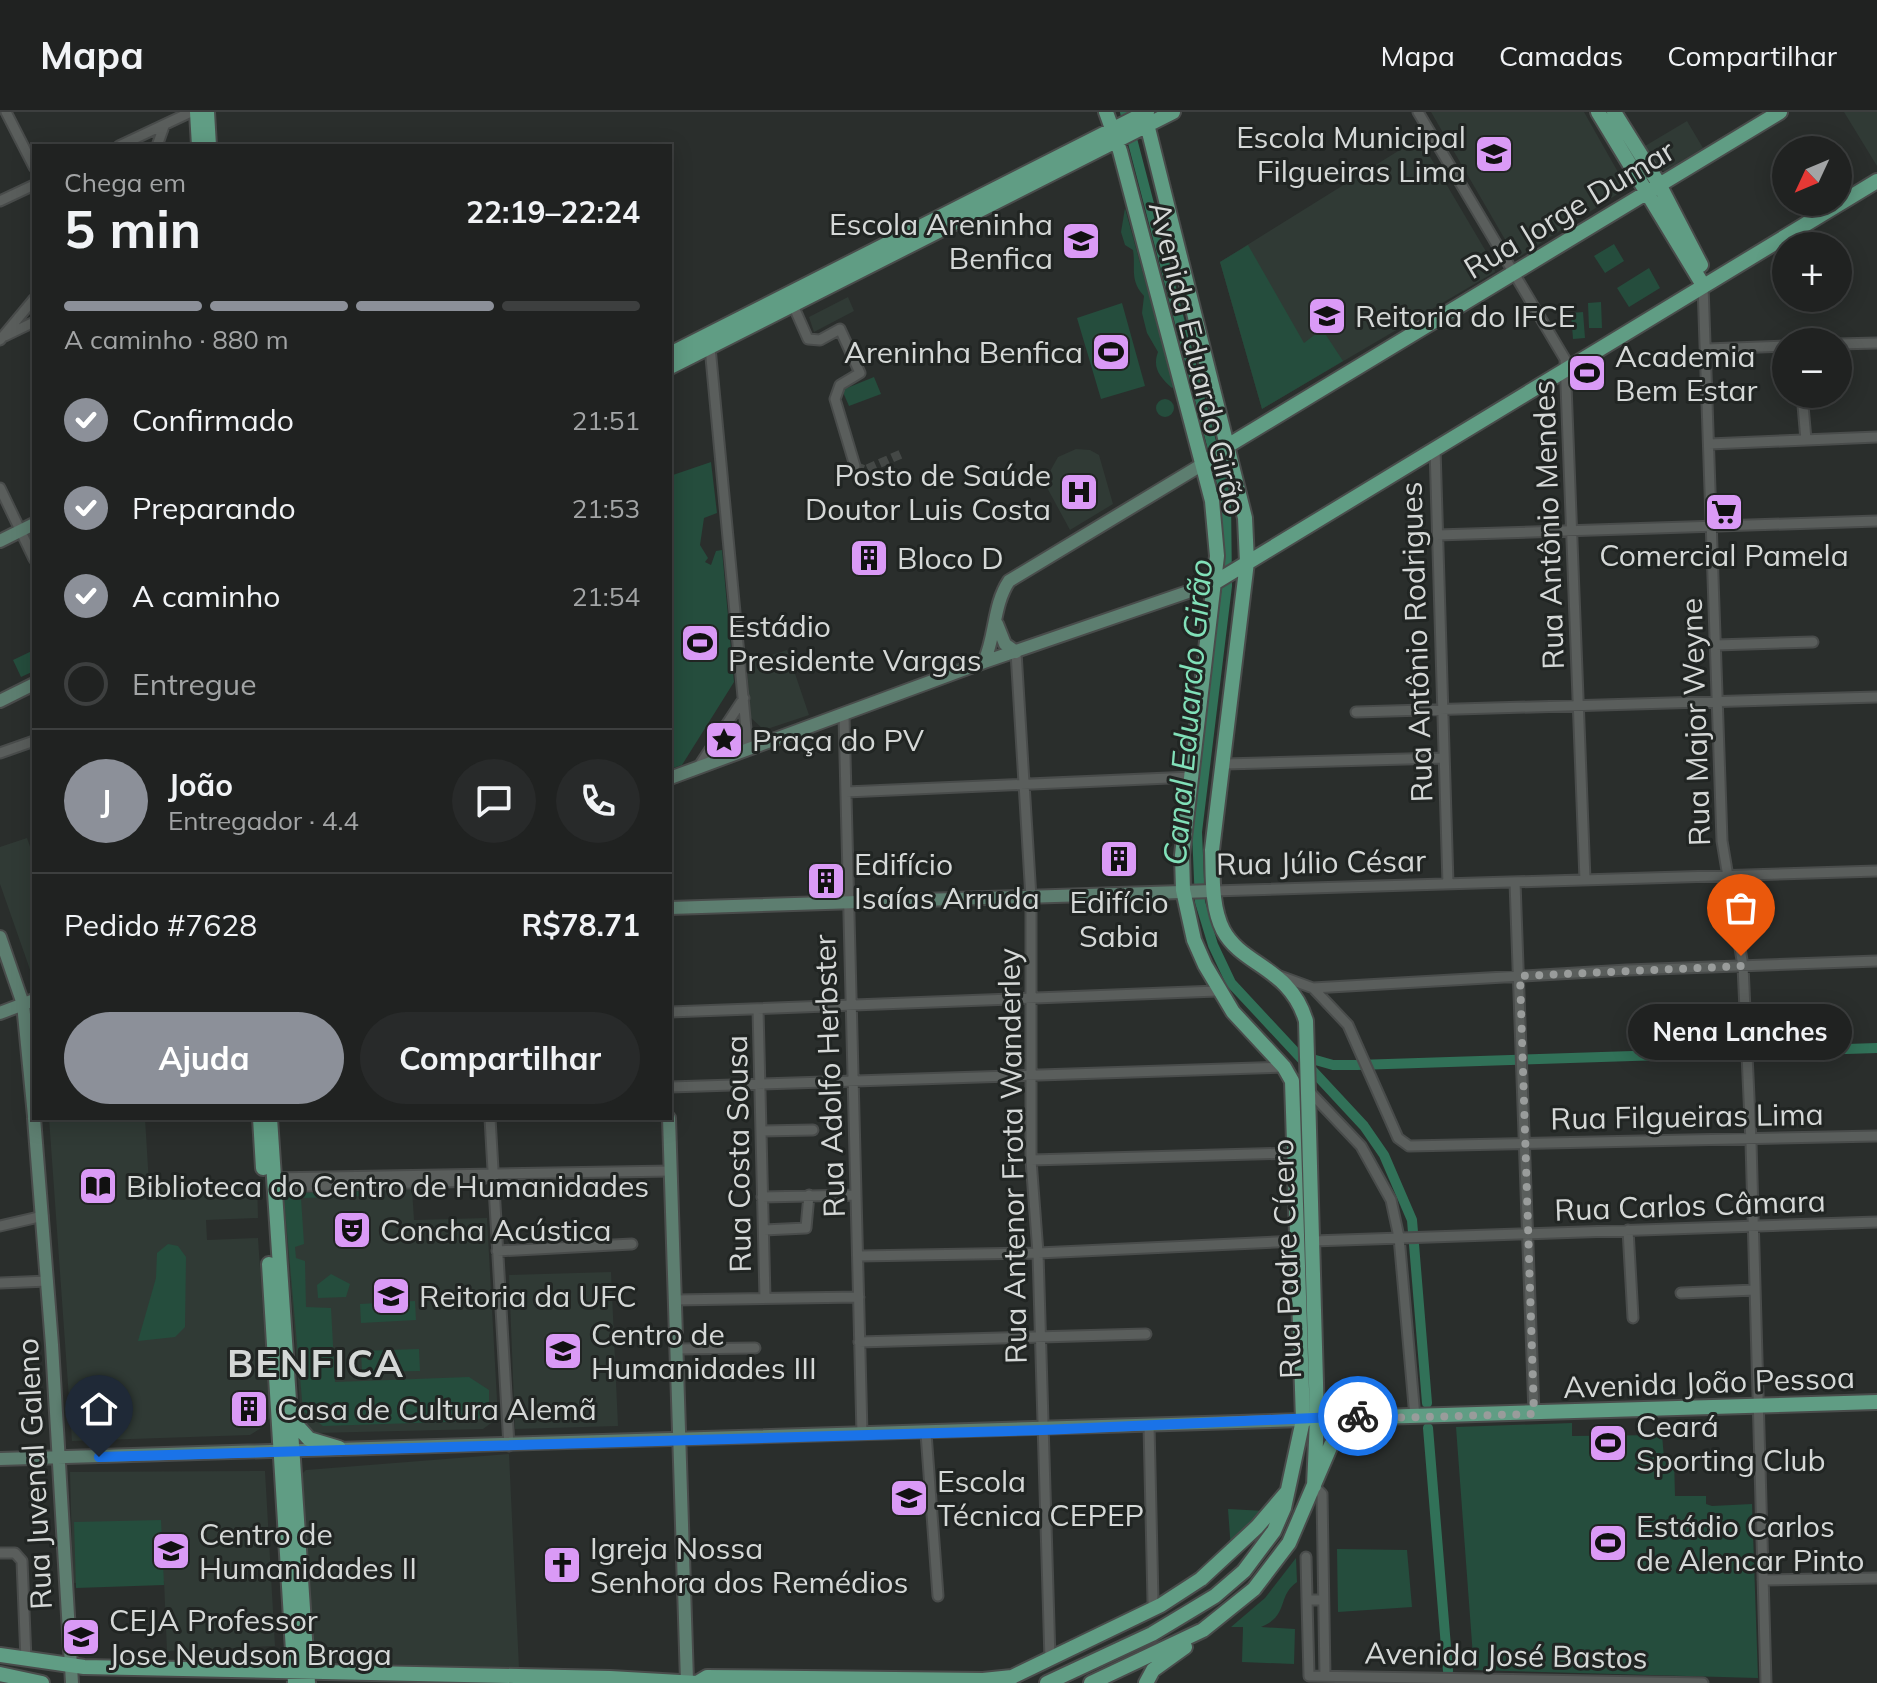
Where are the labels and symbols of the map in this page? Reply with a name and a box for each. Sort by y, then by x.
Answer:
place label: Escola Municipal Filgueiras Lima [1236,118,1466,190]
street label: Rua Jorge Dumar [1457,131,1681,287]
school or university icon: Escola Municipal Filgueiras Lima [1473,133,1515,175]
north arrow [1772,136,1852,216]
street label: Avenida Eduardo Girão [1141,197,1255,519]
place label: Escola Areninha Benfica [829,205,1053,277]
school or university icon: Escola Areninha Benfica [1060,220,1102,262]
school or university icon: Reitoria do IFCE [1306,295,1348,337]
place label: Reitoria do IFCE [1355,297,1575,335]
sports icon: Areninha Benfica [1090,331,1132,373]
place label: Areninha Benfica [844,333,1083,371]
place label: Academia Bem Estar [1615,337,1758,409]
sports icon: Academia Bem Estar [1566,352,1608,394]
street label: Rua Antônio Mendes [1524,380,1572,670]
place label: Posto de Saúde Doutor Luis Costa [805,456,1051,528]
hospital icon: Posto de Saúde Doutor Luis Costa [1058,471,1100,513]
street label: Rua Antônio Rodrigues [1391,481,1441,803]
supermarket icon: Comercial Pamela [1703,491,1745,533]
place label: Comercial Pamela [1599,536,1849,574]
building icon: Bloco D [848,537,890,579]
place label: Bloco D [897,539,1004,577]
water label: Canal Eduardo Girão [1154,557,1220,867]
street label: Rua Major Weyne [1672,597,1718,847]
place label: Estádio Presidente Vargas [728,607,982,679]
sports icon: Estádio Presidente Vargas [679,622,721,664]
place icon: Praça do PV [703,719,745,761]
place label: Praça do PV [752,721,924,759]
building icon: Edifício Sabia [1098,838,1140,880]
street label: Rua Júlio César [1216,841,1426,883]
place label: Edifício Isaías Arruda [854,845,1040,917]
building icon: Edifício Isaías Arruda [805,860,847,902]
pin [1707,874,1775,956]
place label: Edifício Sabia [1069,883,1169,955]
street label: Rua Adolfo Herbster [805,934,853,1218]
street label: Rua Antenor Frota Wanderley [989,948,1035,1364]
callout: Nena Lanches [1629,1004,1853,1060]
street label: Rua Costa Sousa [717,1035,759,1273]
street label: Rua Filgueiras Lima [1550,1095,1824,1137]
street label: Rua Padre Cícero [1263,1138,1309,1380]
library icon: Biblioteca do Centro de Humanidades [77,1165,119,1207]
place label: Biblioteca do Centro de Humanidades [126,1167,649,1205]
street label: Rua Carlos Câmara [1554,1181,1826,1229]
theatre icon: Concha Acústica [331,1209,373,1251]
place label: Concha Acústica [380,1211,612,1249]
school or university icon: Reitoria da UFC [370,1275,412,1317]
place label: Reitoria da UFC [419,1277,637,1315]
place label: Centro de Humanidades III [591,1315,817,1387]
school or university icon: Centro de Humanidades III [542,1330,584,1372]
street label: Rua Juvenal Galeno [8,1337,60,1611]
district label: BENFICA [227,1339,405,1387]
street label: Avenida João Pessoa [1562,1358,1856,1406]
pin [65,1375,133,1457]
courier [1318,1376,1398,1456]
building icon: Casa de Cultura Alemã [228,1388,270,1430]
place label: Casa de Cultura Alemã [277,1390,597,1428]
place label: Ceará Sporting Club [1636,1407,1826,1479]
sports icon: Ceará Sporting Club [1587,1422,1629,1464]
place label: Escola Técnica CEPEP [937,1462,1144,1534]
school or university icon: Escola Técnica CEPEP [888,1477,930,1519]
place label: Estádio Carlos de Alencar Pinto [1636,1507,1864,1579]
place label: Centro de Humanidades II [199,1515,417,1587]
sports icon: Estádio Carlos de Alencar Pinto [1587,1522,1629,1564]
place label: Igreja Nossa Senhora dos Remédios [590,1529,908,1601]
school or university icon: Centro de Humanidades II [150,1530,192,1572]
church icon: Igreja Nossa Senhora dos Remédios [541,1544,583,1586]
place label: CEJA Professor Jose Neudson Braga [109,1601,392,1673]
school or university icon: CEJA Professor Jose Neudson Braga [60,1616,102,1658]
street label: Avenida José Bastos [1364,1634,1648,1676]

